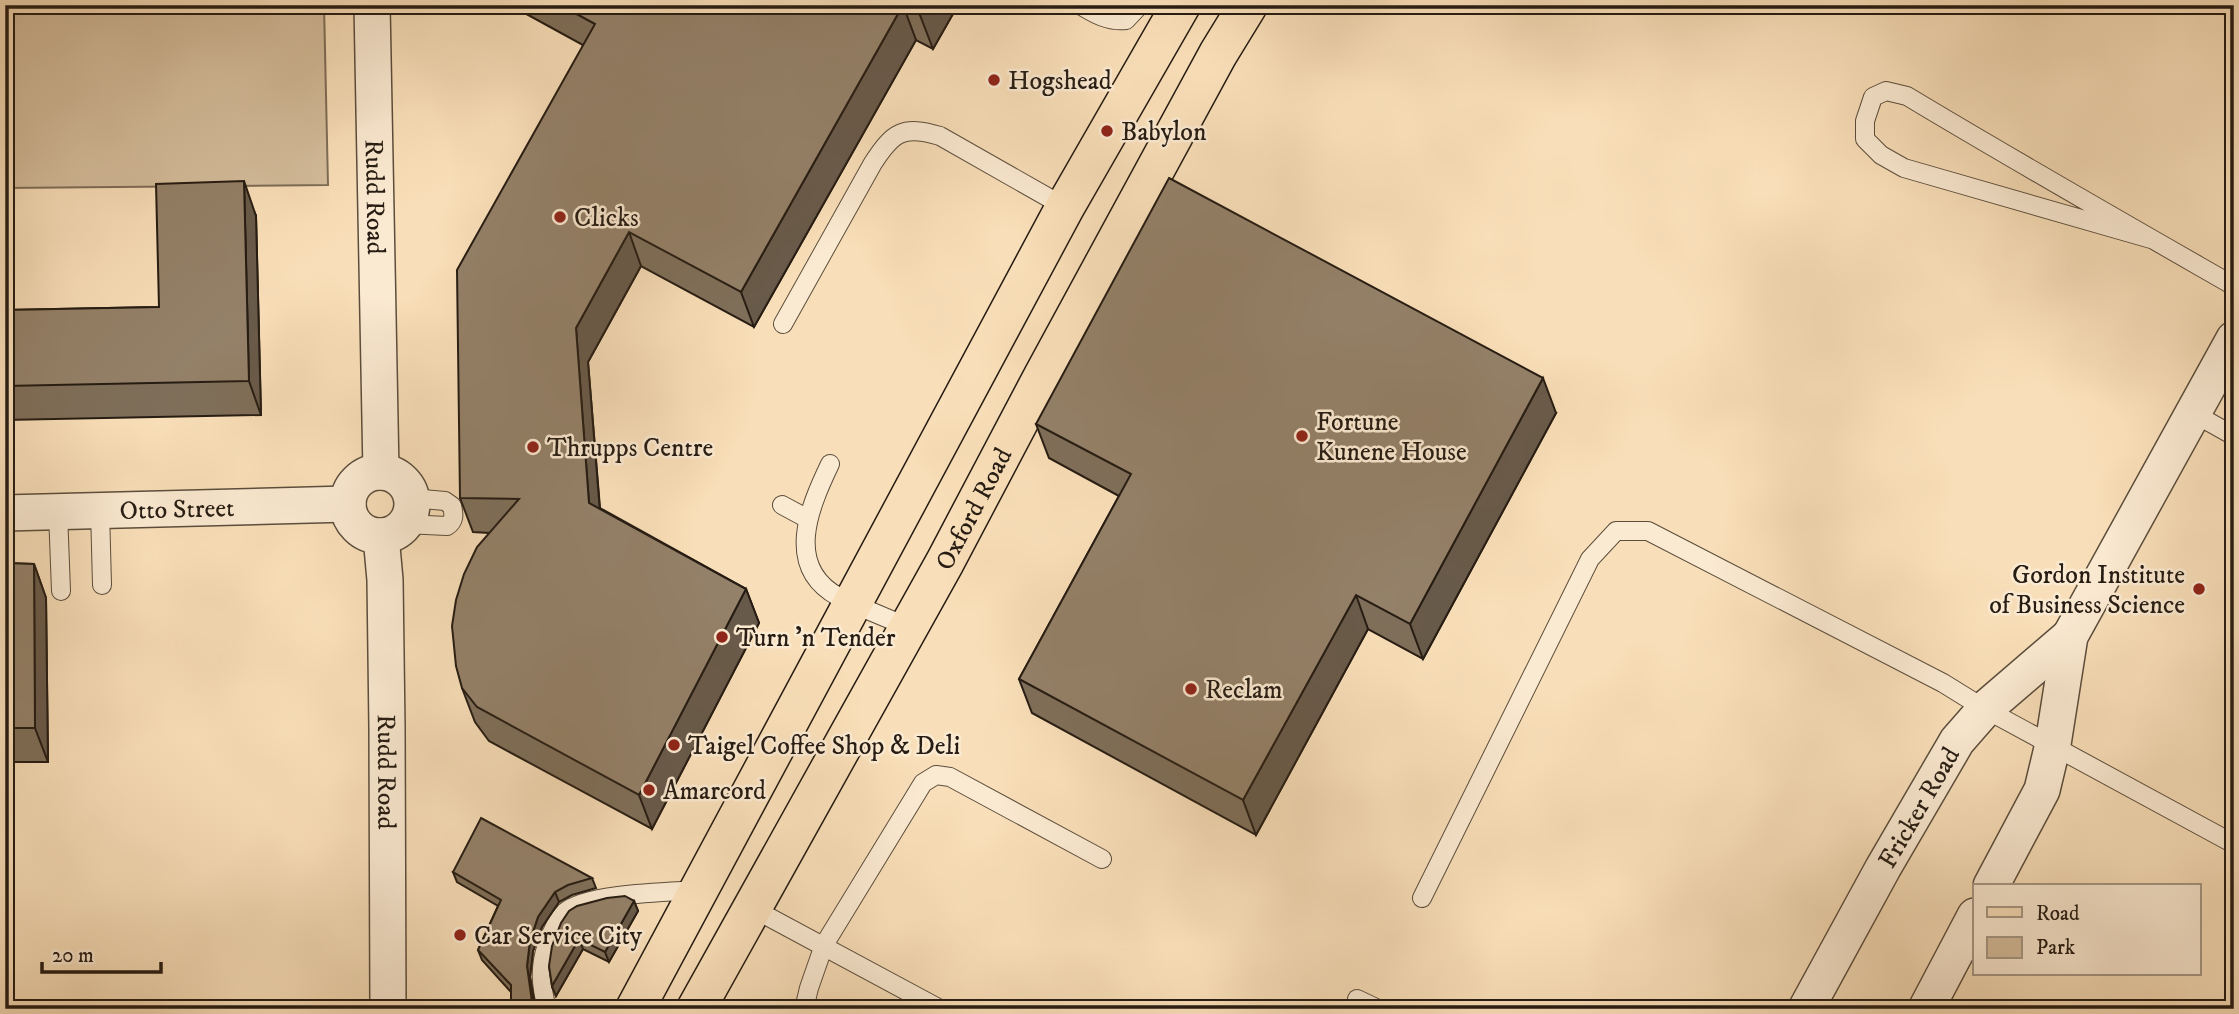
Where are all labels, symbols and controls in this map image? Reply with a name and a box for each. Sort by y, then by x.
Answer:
place label: Hogshead [1008,65,1112,98]
marker: Hogshead [986,72,1002,88]
place label: Babylon [1121,116,1207,149]
marker: Babylon [1099,123,1115,139]
street label: Rudd Road [357,139,392,255]
place label: Clicks [574,202,639,235]
marker: Clicks [552,209,568,225]
place label: Fortune Kunene House [1316,406,1467,469]
marker: Fortune Kunene House [1294,428,1310,444]
place label: Thrupps Centre [547,432,713,465]
marker: Thrupps Centre [525,439,541,455]
street label: Oxford Road [929,442,1020,576]
street label: Otto Street [119,492,235,528]
place label: Gordon Institute of Business Science [1989,559,2185,622]
marker: Gordon Institute of Business Science [2191,581,2207,597]
place label: Turn 'n Tender [736,622,896,655]
marker: Turn 'n Tender [714,629,730,645]
place label: Reclam [1205,674,1283,707]
marker: Reclam [1183,681,1199,697]
street label: Rudd Road [369,714,402,830]
place label: Taigel Coffee Shop & Deli [688,730,960,763]
marker: Taigel Coffee Shop & Deli [666,737,682,753]
street label: Fricker Road [1872,741,1968,875]
place label: Amarcord [663,775,766,808]
marker: Amarcord [641,782,657,798]
legend [1973,884,2200,976]
text: Road [2036,901,2080,927]
place label: Car Service City [474,920,643,953]
marker: Car Service City [452,927,468,943]
scale bar [42,930,161,974]
text: Park [2036,935,2076,961]
text: 20 m [52,943,94,969]

